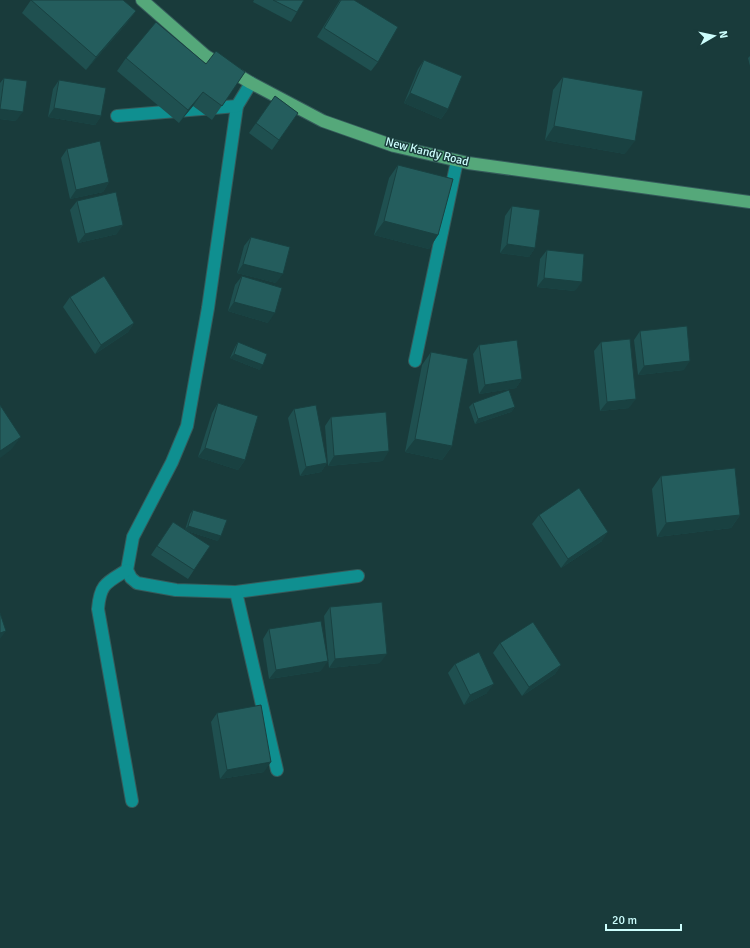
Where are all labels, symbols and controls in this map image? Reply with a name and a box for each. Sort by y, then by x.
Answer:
north arrow [694,16,734,56]
text: N [716,30,730,39]
street label: New Kandy Road [384,134,470,170]
scale bar [606,906,681,932]
text: 20 m [612,913,637,928]

